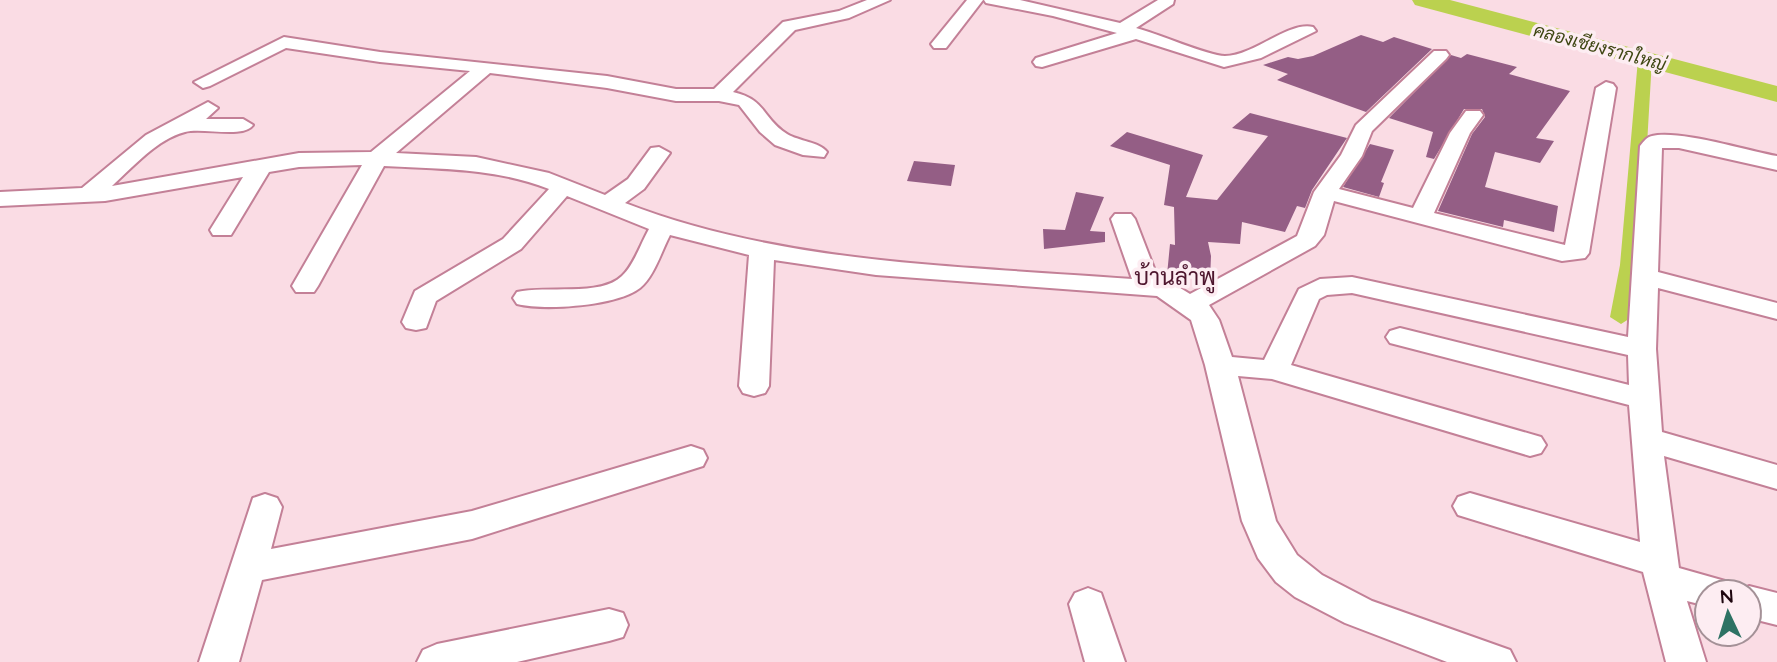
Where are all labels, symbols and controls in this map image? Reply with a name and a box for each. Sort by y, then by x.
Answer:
water label: คลองเชียงรากใหญ่ [1531,17,1670,76]
district label: บ้านลำพู [1134,262,1216,294]
north arrow [1693,578,1763,648]
text: N [1719,584,1735,608]

